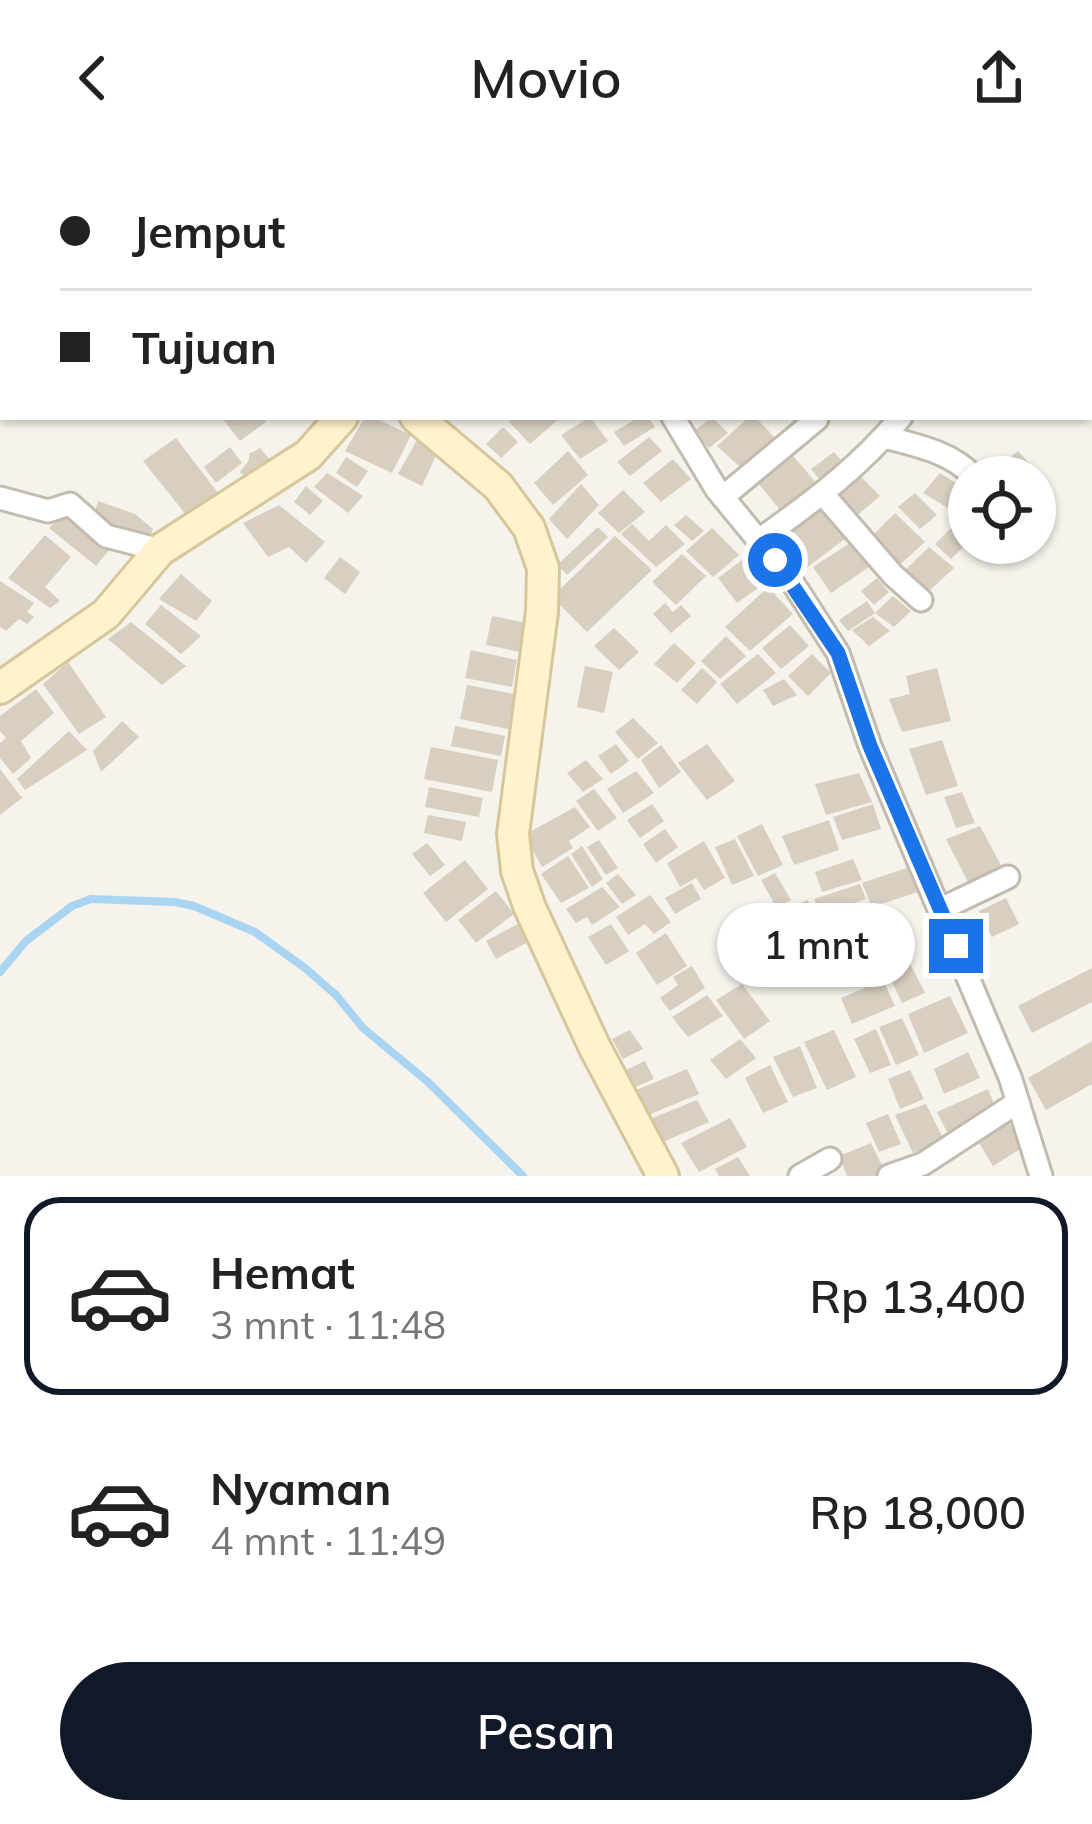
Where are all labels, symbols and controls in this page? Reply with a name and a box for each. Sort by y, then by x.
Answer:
text: Movio [470,44,622,112]
icon: back [60,45,126,111]
icon: share [966,45,1032,111]
text: Jemput [132,203,285,259]
text: Tujuan [132,319,277,375]
map controls [948,456,1056,564]
button: locate [948,456,1056,564]
route start [748,533,802,587]
callout: 1 mnt [716,904,914,988]
route end [929,919,983,973]
text: 1 mnt [763,920,869,969]
icon: car [66,1242,174,1350]
text: Hemat [210,1244,355,1300]
text: Rp 13,400 [810,1268,1026,1324]
text: 3 mnt · 11:48 [210,1300,446,1349]
icon: car [66,1458,174,1566]
text: Nyaman [210,1460,391,1516]
text: Rp 18,000 [810,1484,1026,1540]
text: 4 mnt · 11:49 [210,1516,446,1565]
button: Pesan [60,1662,1032,1800]

